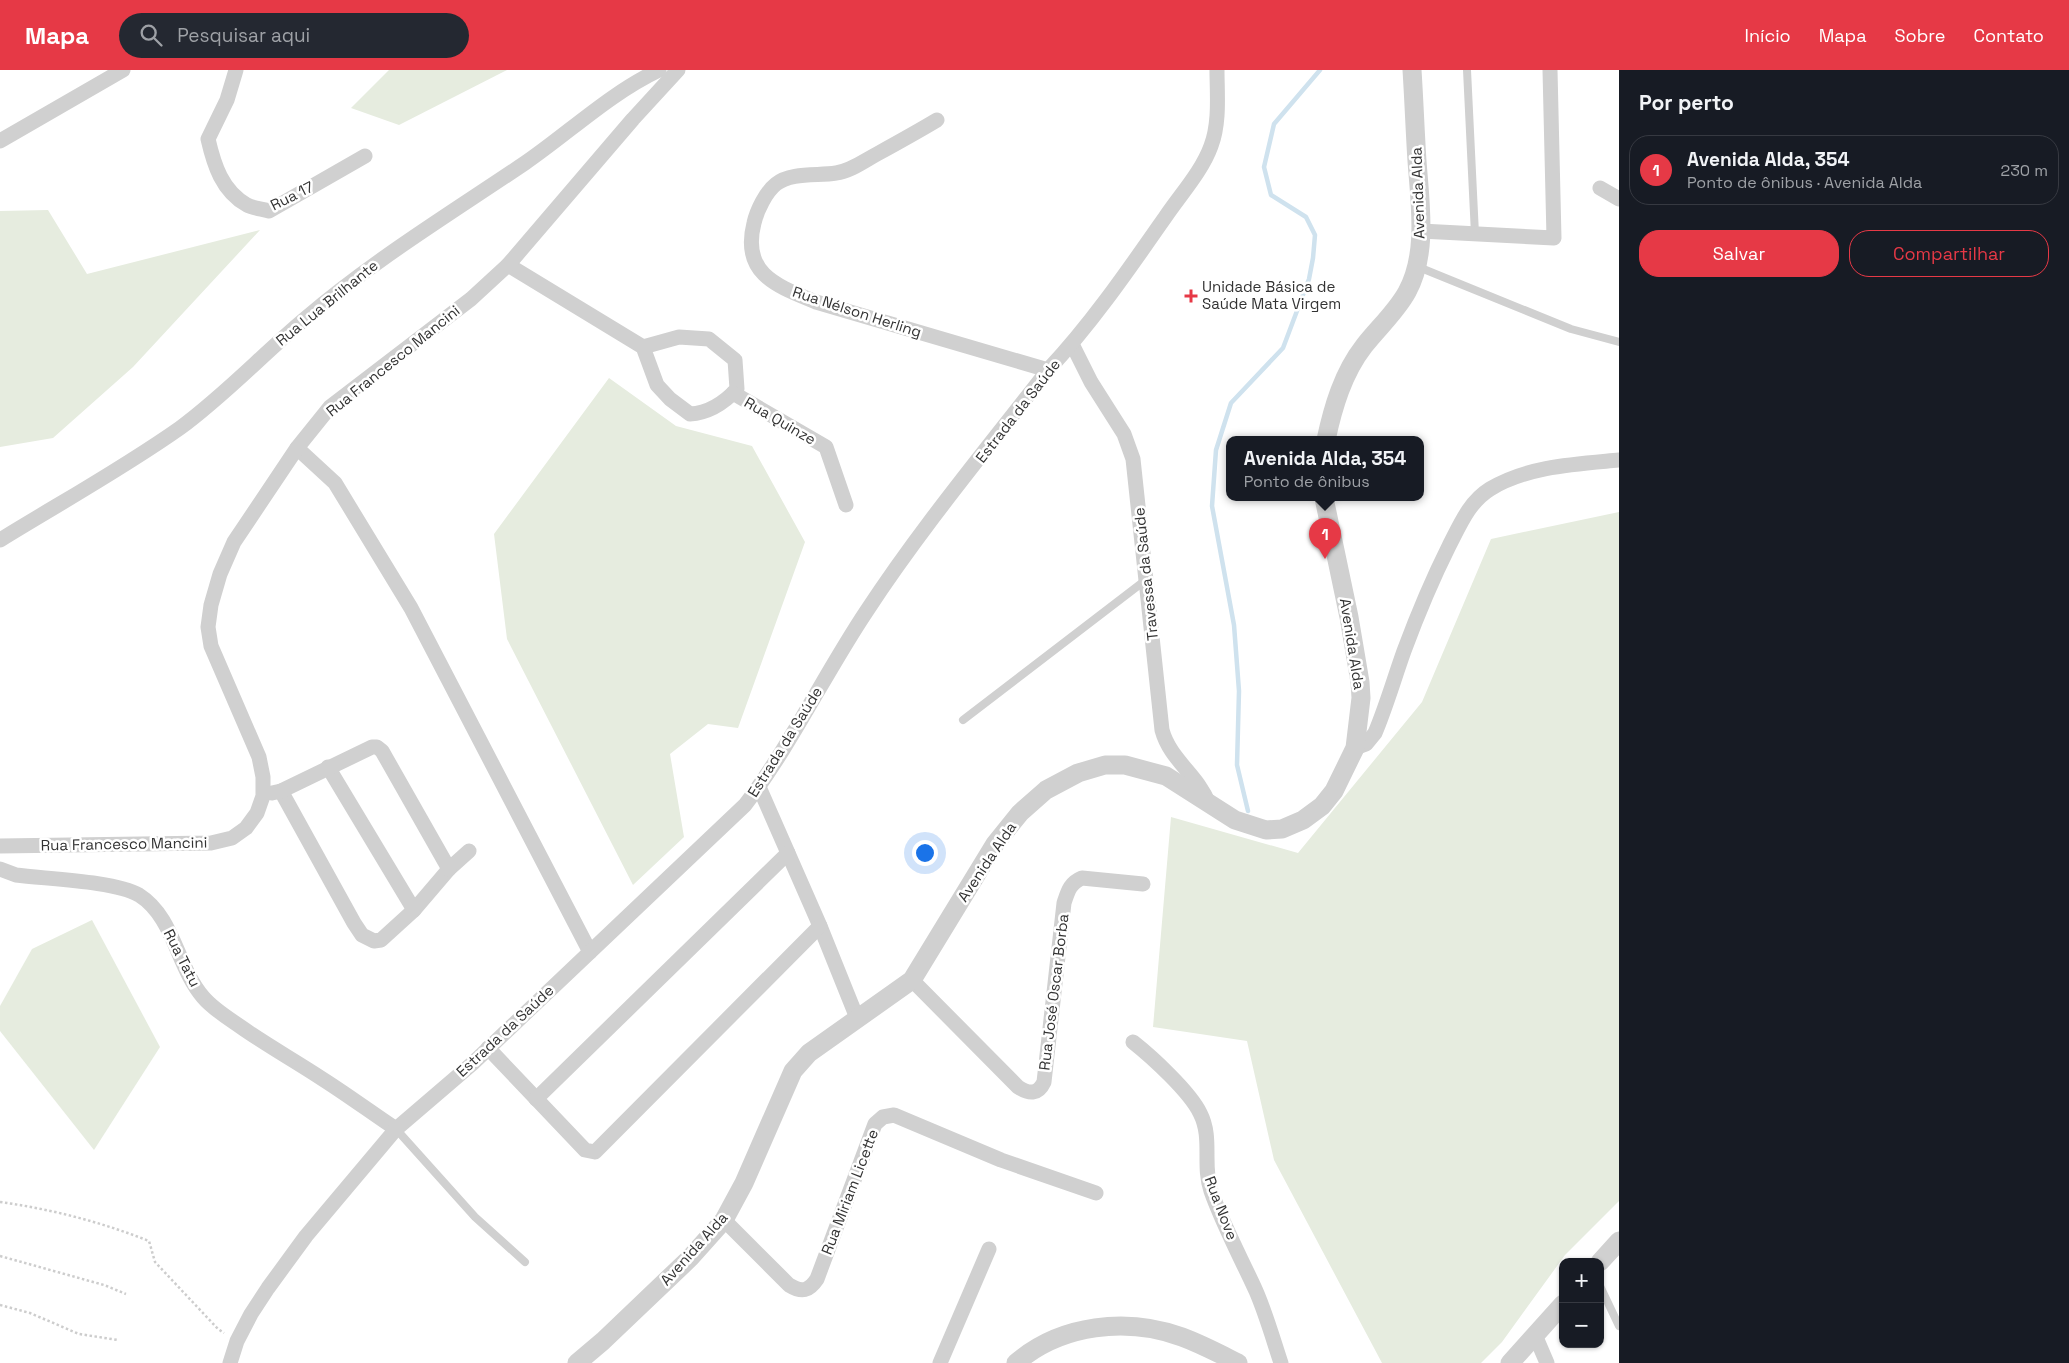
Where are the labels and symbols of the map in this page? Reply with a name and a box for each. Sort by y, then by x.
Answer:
street label: Avenida Alda [1406,146,1429,239]
street label: Rua 17 [267,177,317,214]
street label: Rua Lua Brilhante [272,255,382,350]
place label: Unidade Básica de Saúde Mata Virgem [1202,277,1341,313]
street label: Rua Nélson Herling [790,282,924,341]
marker: Unidade Básica de Saúde Mata Virgem [1184,289,1198,303]
street label: Rua Francesco Mancini [322,301,463,420]
street label: Estrada da Saúde [971,355,1064,466]
street label: Rua Quinze [741,392,820,449]
street label: Travessa da Saúde [1129,506,1162,642]
pin: 1 [1309,518,1341,559]
street label: Avenida Alda [1336,597,1369,691]
street label: Estrada da Saúde [743,683,826,800]
street label: Avenida Alda [953,818,1020,905]
street label: Rua Francesco Mancini [41,833,207,854]
your location [912,840,938,866]
street label: Rua José Oscar Borba [1034,912,1073,1071]
street label: Rua Tatu [160,926,205,990]
street label: Estrada da Saúde [452,980,557,1081]
street label: Rua Miriam Licette [817,1126,882,1257]
street label: Rua Nove [1201,1173,1242,1242]
street label: Avenida Alda [656,1208,732,1289]

